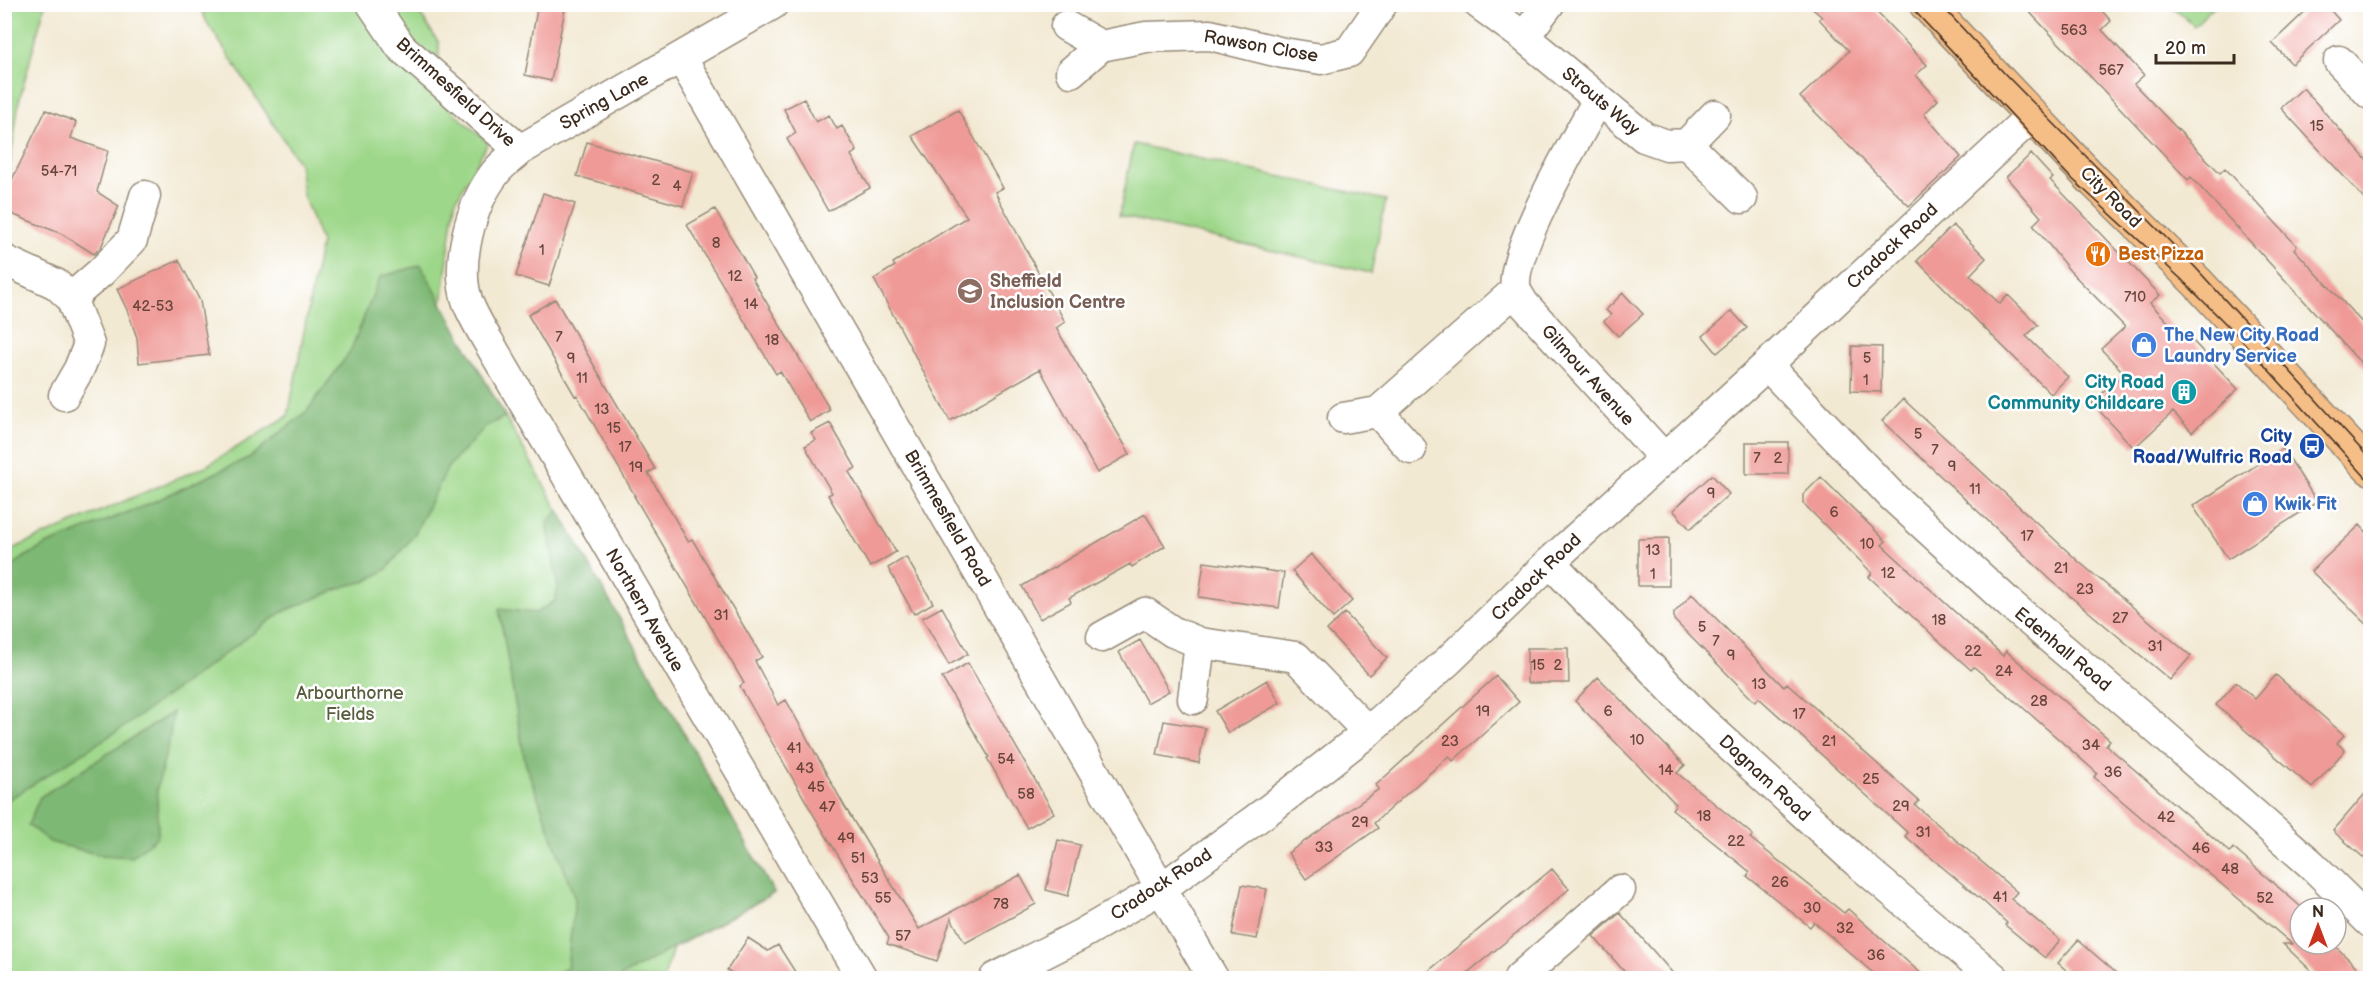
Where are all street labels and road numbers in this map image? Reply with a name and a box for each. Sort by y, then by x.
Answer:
street label: Rawson Close [1202,26,1320,67]
street label: Brimmesfield Drive [392,33,520,152]
street label: Strouts Way [1558,63,1644,140]
street label: Spring Lane [556,68,653,134]
street label: City Road [2076,162,2146,232]
street label: Cradock Road [1843,199,1942,294]
street label: Gilmour Avenue [1537,321,1639,430]
street label: Brimmesfield Road [900,446,995,590]
street label: Cradock Road [1487,529,1586,625]
street label: Northern Avenue [601,545,688,676]
street label: Edenhall Road [2010,603,2115,696]
street label: Dagnam Road [1715,731,1815,826]
street label: Cradock Road [1107,844,1216,925]

